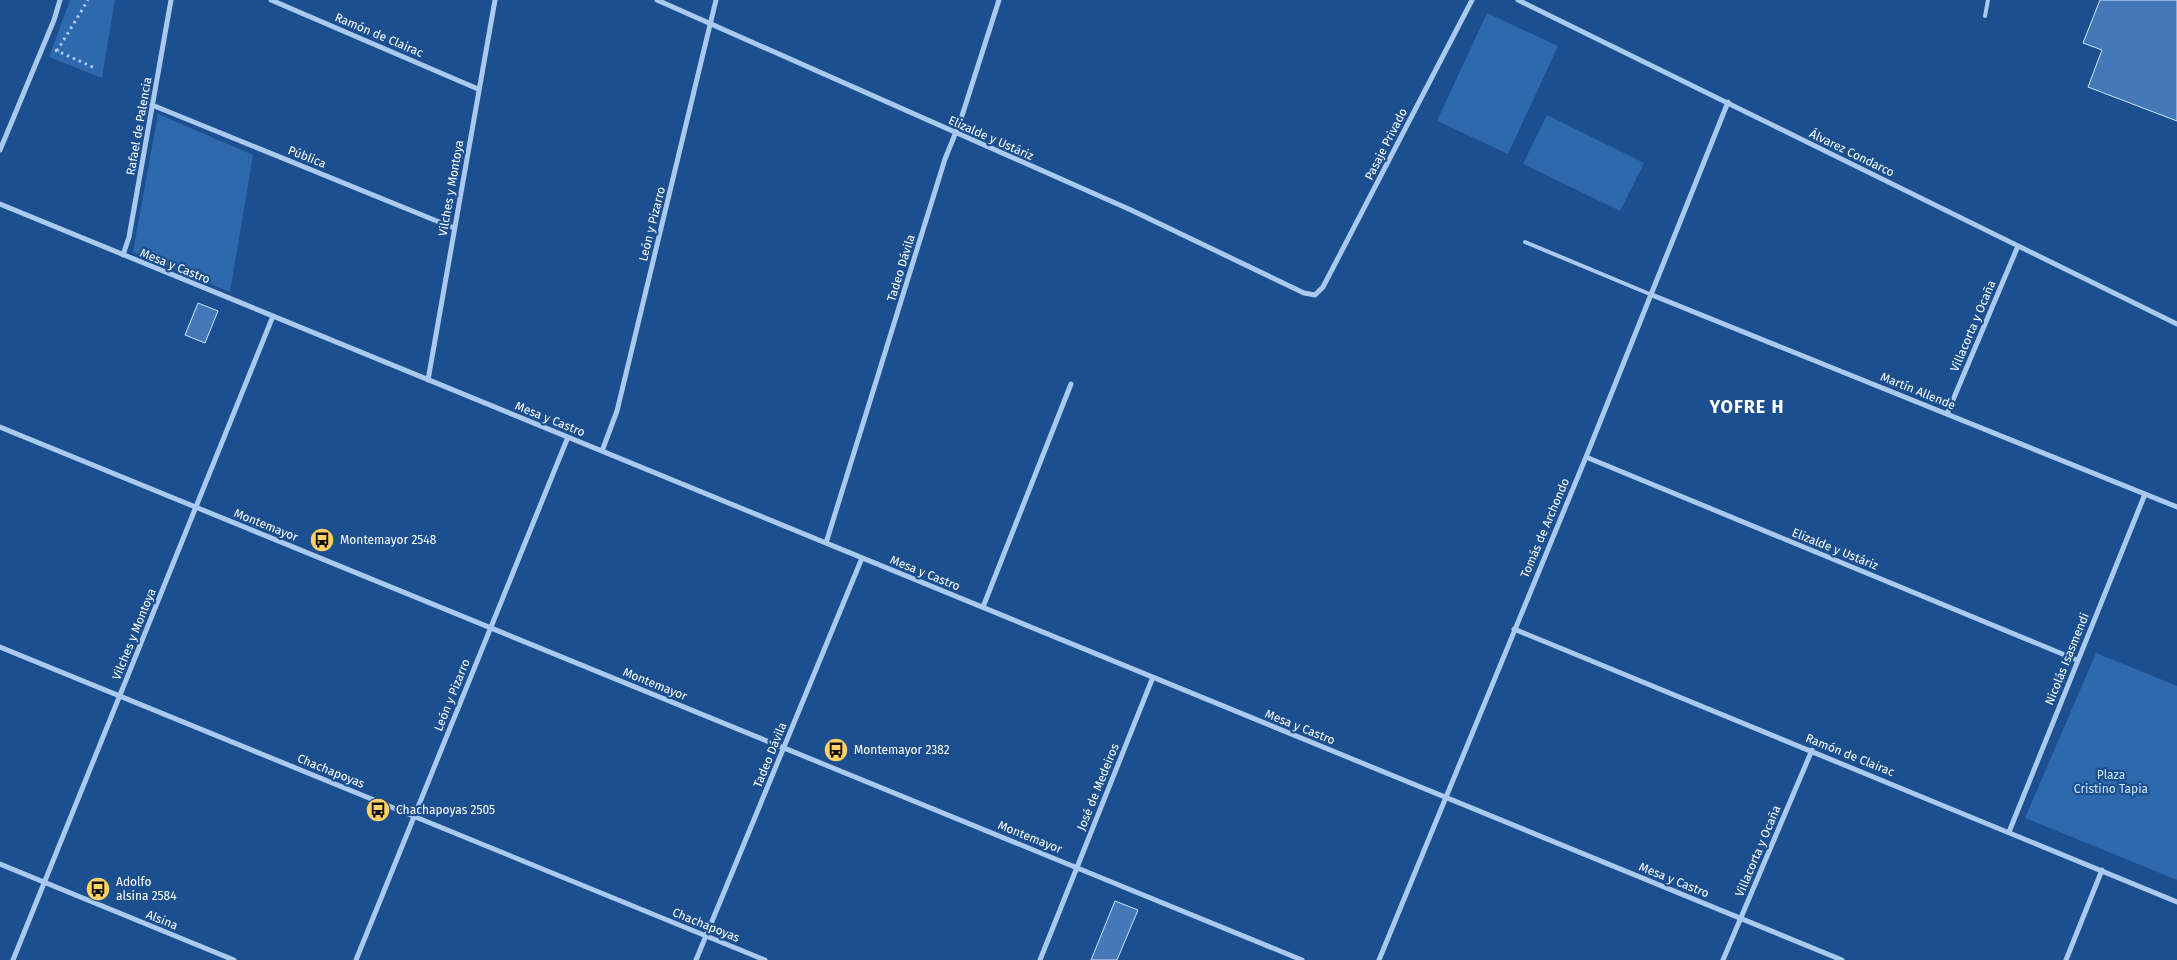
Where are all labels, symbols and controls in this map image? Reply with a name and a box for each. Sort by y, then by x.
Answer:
street label: Ramón de Clairac [333,10,425,60]
street label: Rafael de Palencia [123,76,155,176]
street label: Pasaje Privado [1362,106,1410,182]
street label: Elizalde y Ustáriz [946,113,1036,163]
street label: Álvarez Condarco [1807,125,1897,180]
street label: Vilches y Montoya [436,139,466,237]
street label: Pública [286,143,328,171]
street label: León y Pizarro [636,185,668,263]
street label: Tadeo Dávila [884,233,918,303]
street label: Mesa y Castro [138,246,212,286]
street label: Villacorta y Ocaña [1947,278,1999,374]
street label: Martín Allende [1878,370,1958,412]
district label: YOFRE H [1708,396,1785,418]
street label: Mesa y Castro [513,399,587,439]
street label: Tomás de Archondo [1518,476,1572,580]
street label: Montemayor [232,506,301,544]
street label: Elizalde y Ustáriz [1790,525,1880,573]
bus stop icon: Montemayor 2548 [309,527,335,553]
place label: Montemayor 2548 [340,533,437,547]
street label: Mesa y Castro [888,553,962,593]
street label: Vilches y Montoya [109,586,159,682]
street label: Nicolás Isasmendi [2042,611,2092,707]
street label: León y Pizarro [431,657,473,733]
street label: Montemayor [621,665,690,703]
street label: Mesa y Castro [1263,707,1337,747]
street label: Tadeo Dávila [751,720,789,790]
street label: Ramón de Clairac [1804,731,1897,779]
bus stop icon: Montemayor 2382 [823,737,849,763]
street label: José de Medeiros [1074,741,1122,833]
place label: Montemayor 2382 [854,743,950,757]
street label: Chachapoyas [295,751,367,791]
park label: Plaza Cristino Tapia [2074,768,2148,796]
bus stop icon: Chachapoyas 2505 [365,797,391,823]
place label: Chachapoyas 2505 [396,803,495,817]
street label: Villacorta y Ocaña [1732,803,1784,899]
street label: Montemayor [996,818,1065,856]
street label: Mesa y Castro [1637,860,1711,900]
place label: Adolfo alsina 2584 [116,875,177,903]
bus stop icon: Adolfo alsina 2584 [85,876,111,902]
street label: Chachapoyas [670,905,742,945]
street label: Alsina [144,907,180,933]

